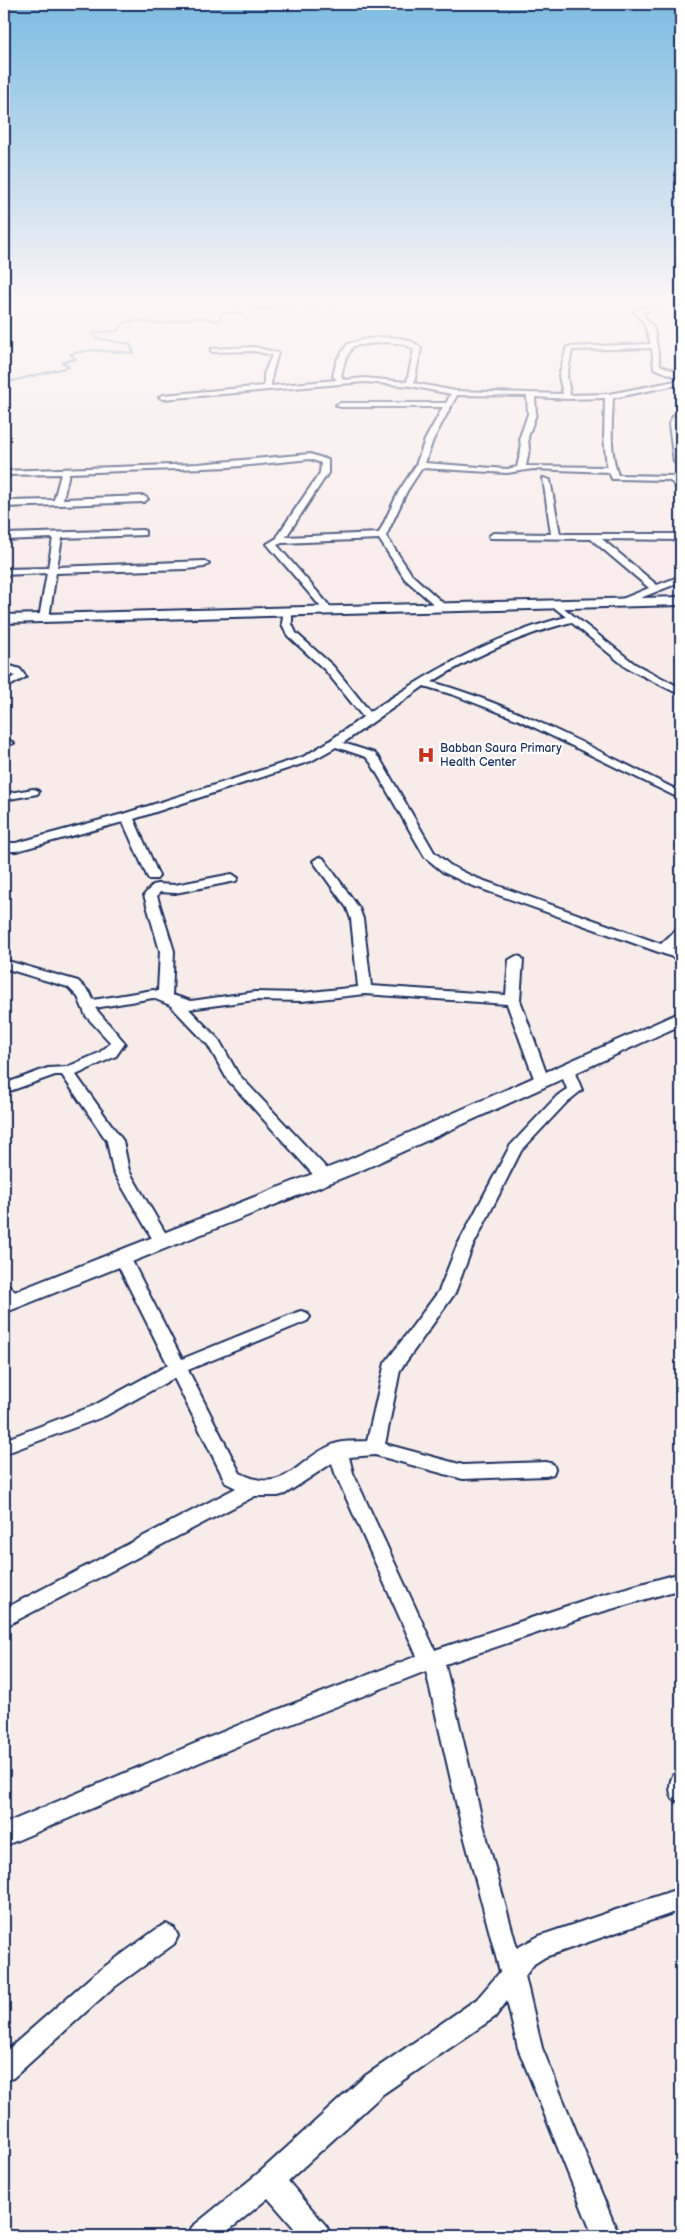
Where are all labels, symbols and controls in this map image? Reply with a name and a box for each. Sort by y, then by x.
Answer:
place label: Babban Saura Primary Health Center [440,741,562,770]
hospital icon: Babban Saura Primary Health Center [416,745,436,765]

